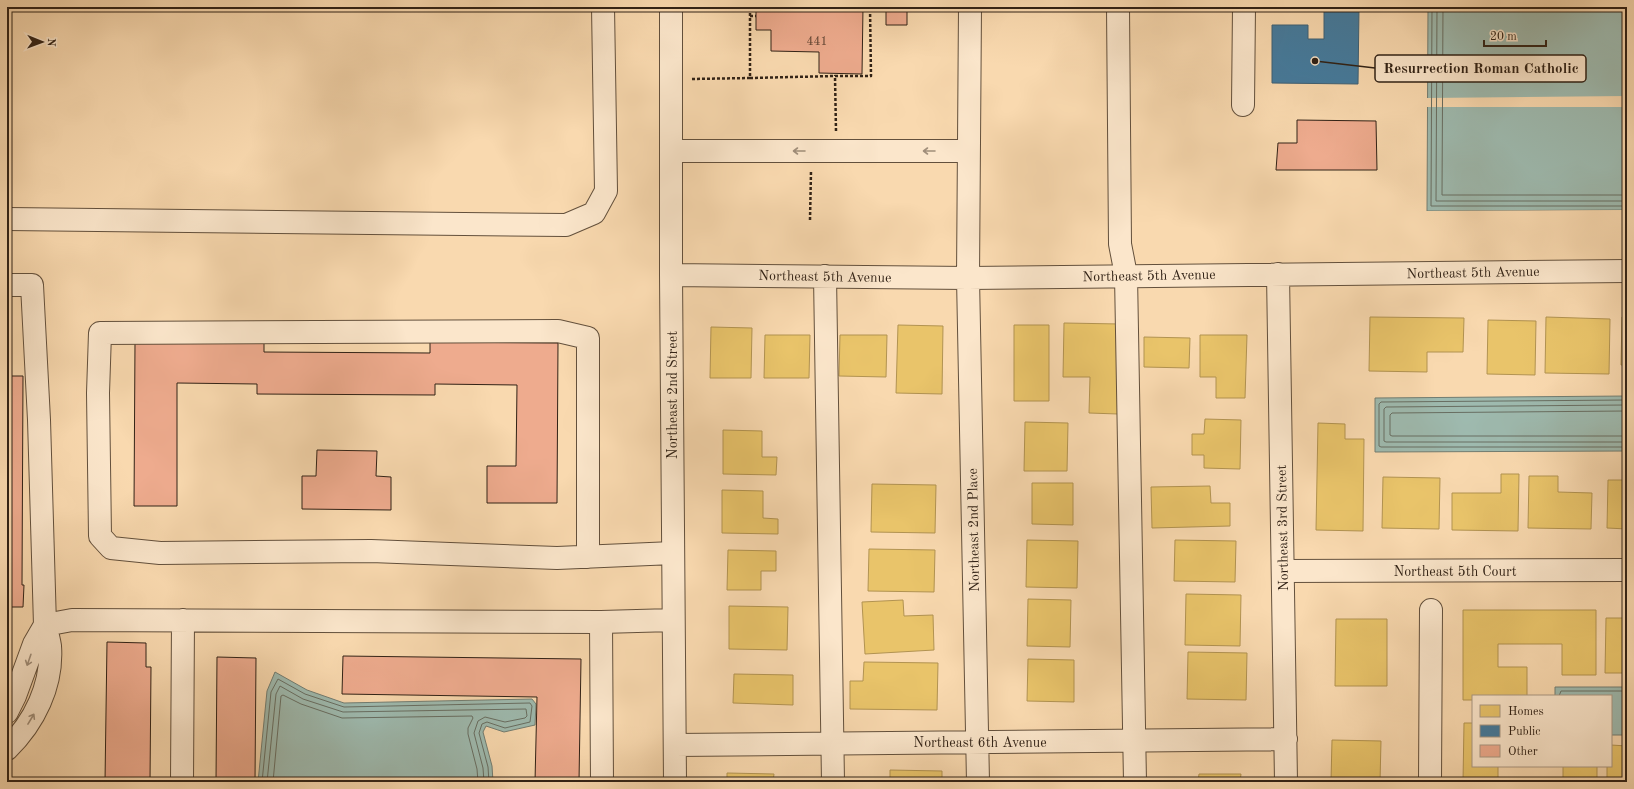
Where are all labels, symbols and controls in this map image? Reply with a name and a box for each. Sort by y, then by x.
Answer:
north arrow [22,22,62,62]
scale bar [1484,22,1546,48]
text: 20 m [1490,31,1517,43]
house number: 441 [807,36,827,48]
text: N [45,38,56,47]
callout: Resurrection Roman Catholic [1375,55,1586,82]
text: Resurrection Roman Catholic [1383,62,1579,77]
one-way arrow [793,147,806,155]
one-way arrow [923,147,936,155]
street label: Northeast 5th Avenue [1406,265,1540,281]
street label: Northeast 5th Avenue [1082,268,1216,284]
street label: Northeast 5th Avenue [758,269,892,285]
street label: Northeast 2nd Street [666,331,680,459]
street label: Northeast 3rd Street [1275,465,1291,591]
street label: Northeast 2nd Place [966,468,982,592]
street label: Northeast 5th Court [1393,565,1517,579]
one-way arrow [24,654,32,666]
legend [1472,695,1612,767]
text: Homes [1508,706,1544,718]
one-way arrow [27,713,36,724]
text: Public [1508,726,1540,738]
street label: Northeast 6th Avenue [913,736,1047,750]
text: Other [1508,746,1538,758]

